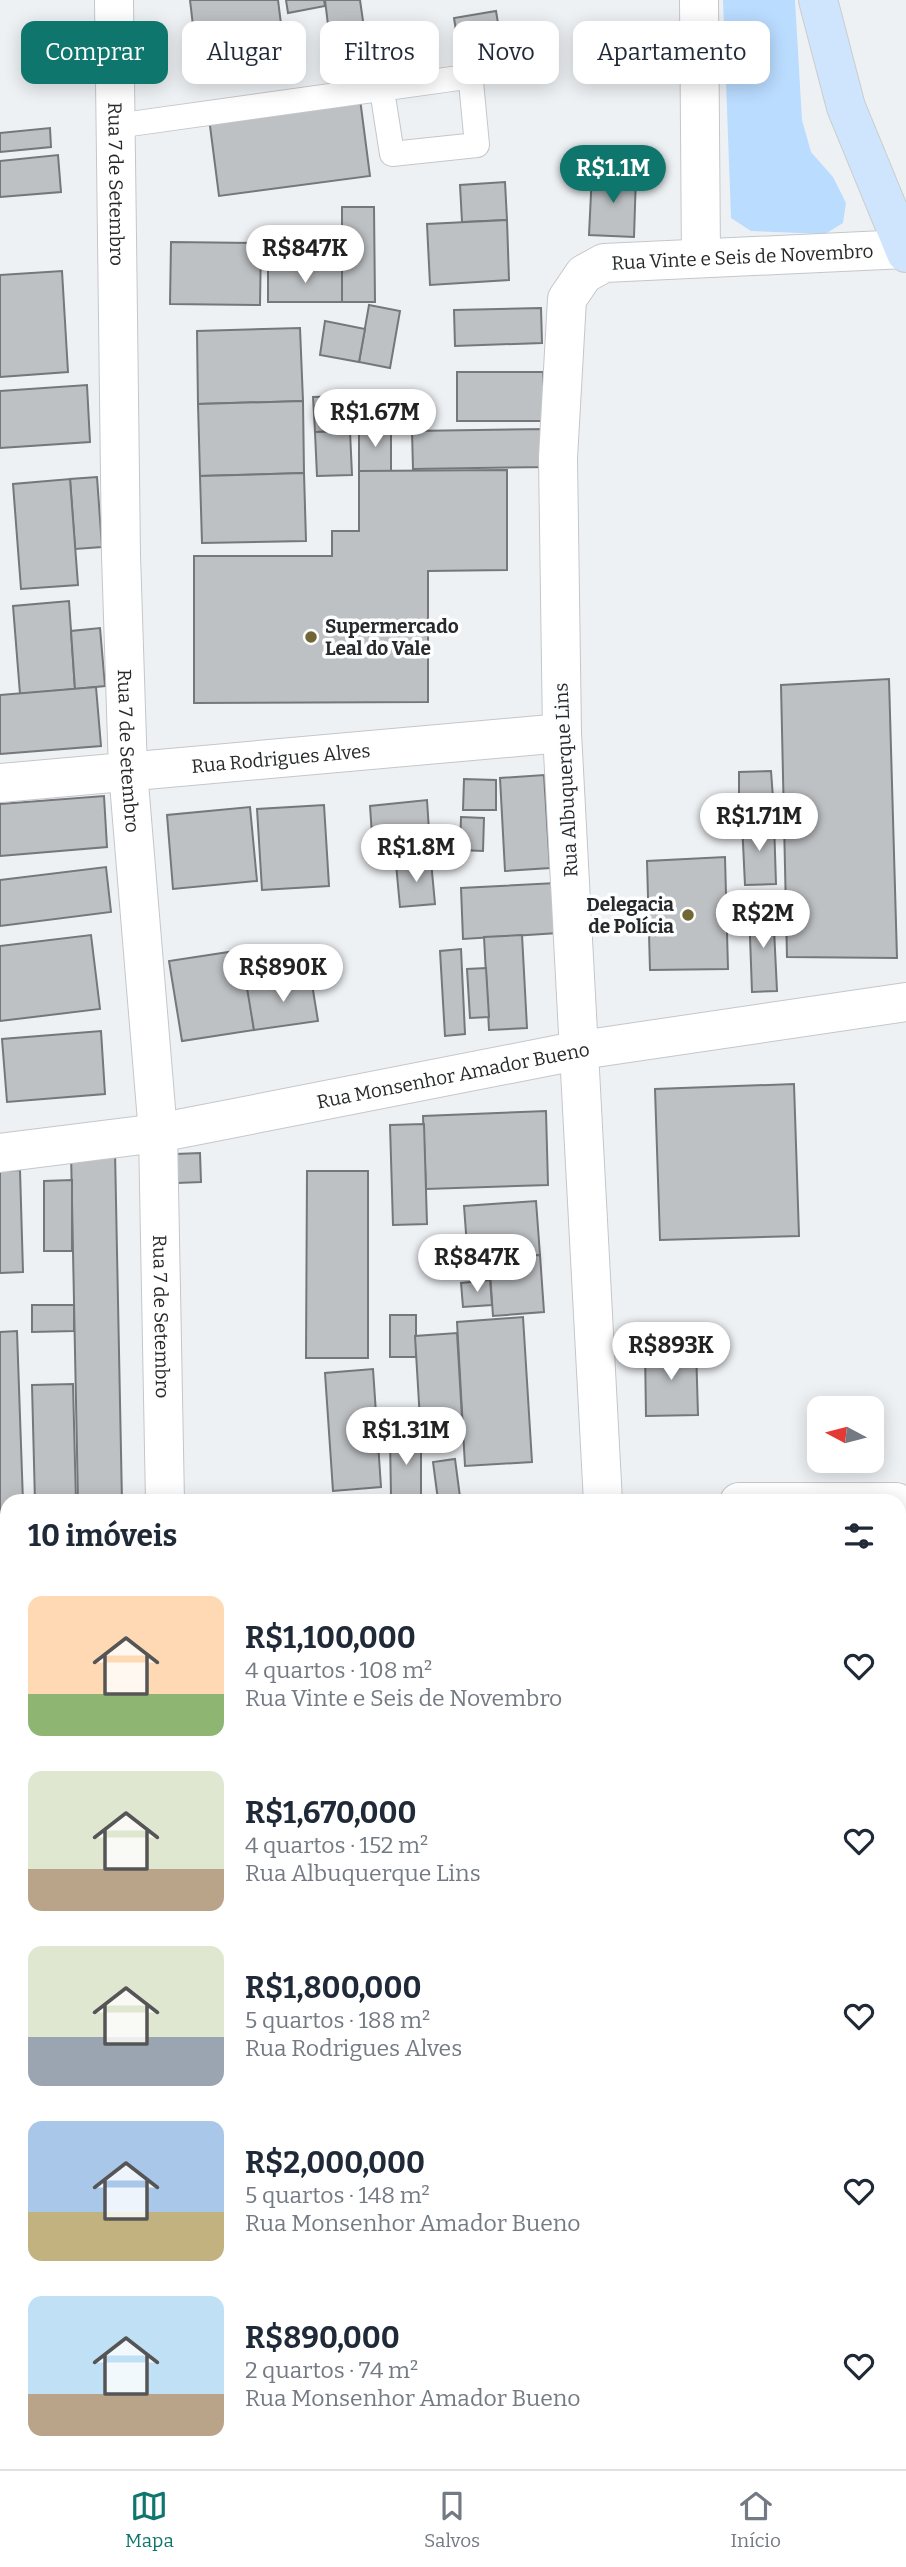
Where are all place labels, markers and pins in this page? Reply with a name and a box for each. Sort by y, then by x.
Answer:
pin: R$1.1M [556,146,670,205]
pin: R$847K [248,226,362,285]
pin: R$1.67M [310,390,440,449]
place label: Supermercado Leal do Vale [325,615,459,660]
marker: Supermercado Leal do Vale [303,629,319,645]
pin: R$1.71M [694,794,824,853]
pin: R$1.8M [359,824,473,884]
pin: R$2M [722,890,804,950]
place label: Delegacia de Polícia [586,893,674,938]
marker: Delegacia de Polícia [680,907,696,923]
pin: R$890K [226,944,340,1004]
pin: R$847K [420,1234,534,1294]
pin: R$893K [614,1322,728,1382]
pin: R$1.31M [341,1408,471,1467]

